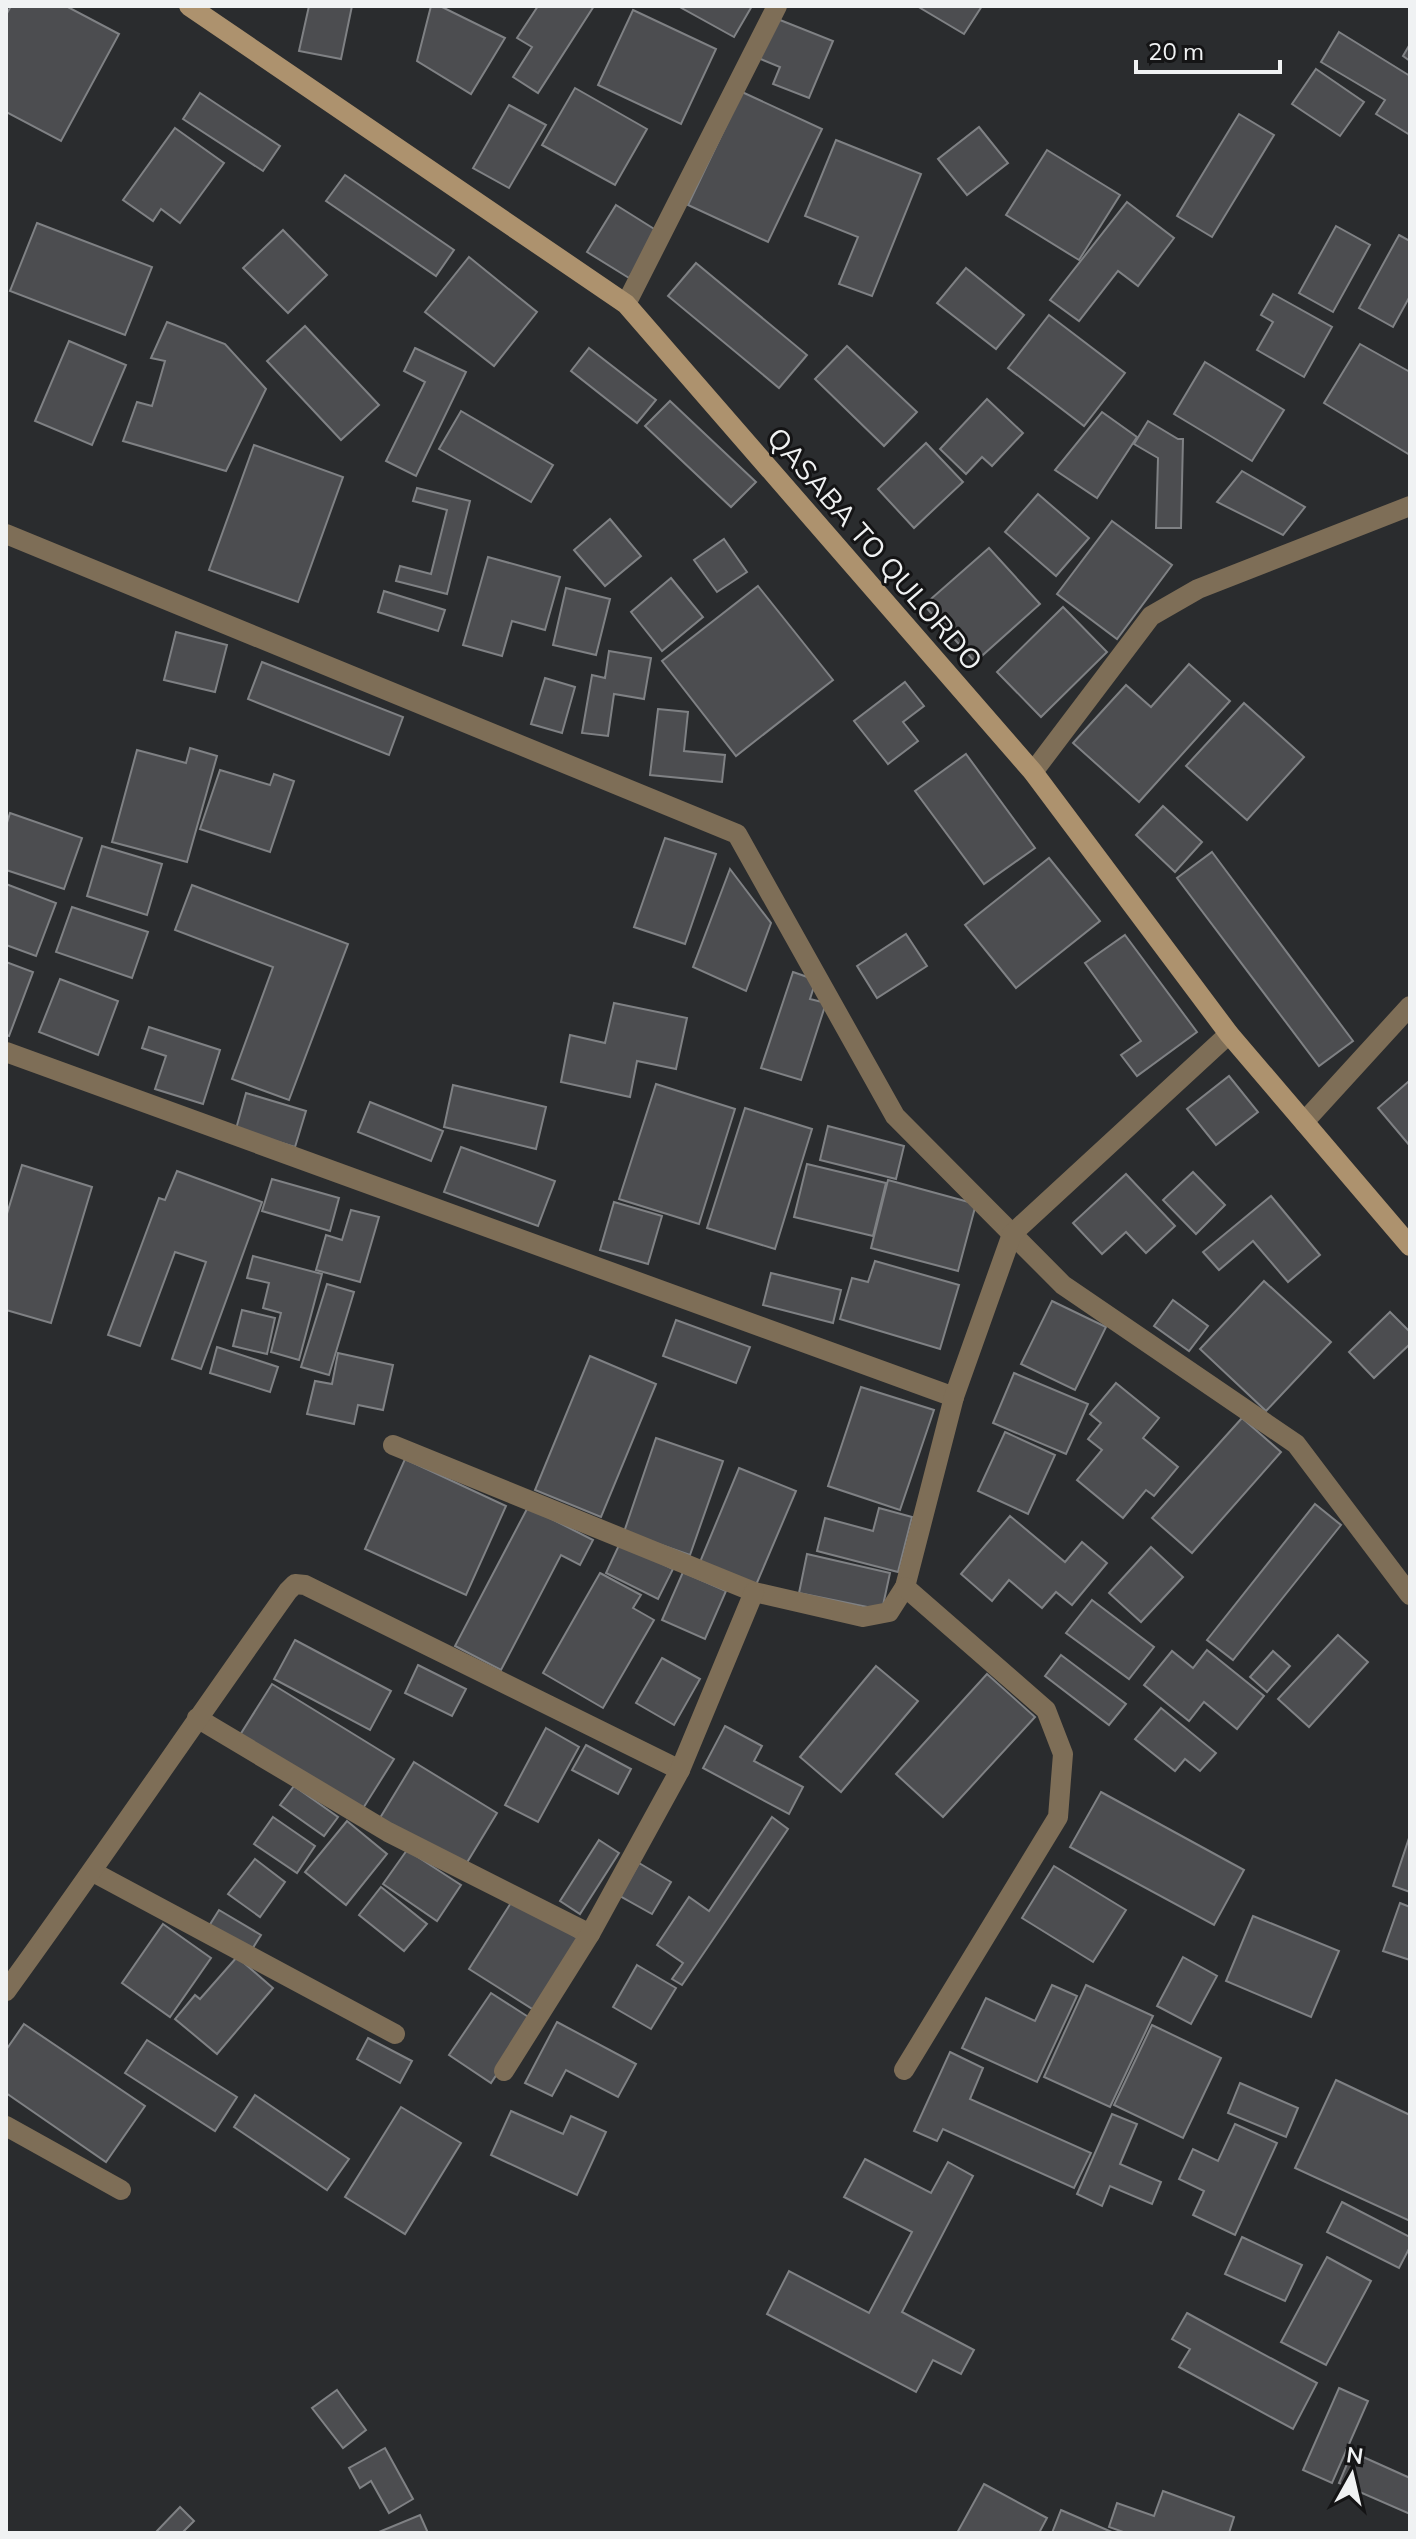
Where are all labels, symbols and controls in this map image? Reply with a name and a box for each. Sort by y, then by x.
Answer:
scale bar [1136,24,1280,74]
text: 20 m [1148,36,1204,66]
street label: QASABA TO QULORDO [760,420,991,677]
north arrow [1312,2435,1392,2515]
text: N [1345,2440,1365,2470]

